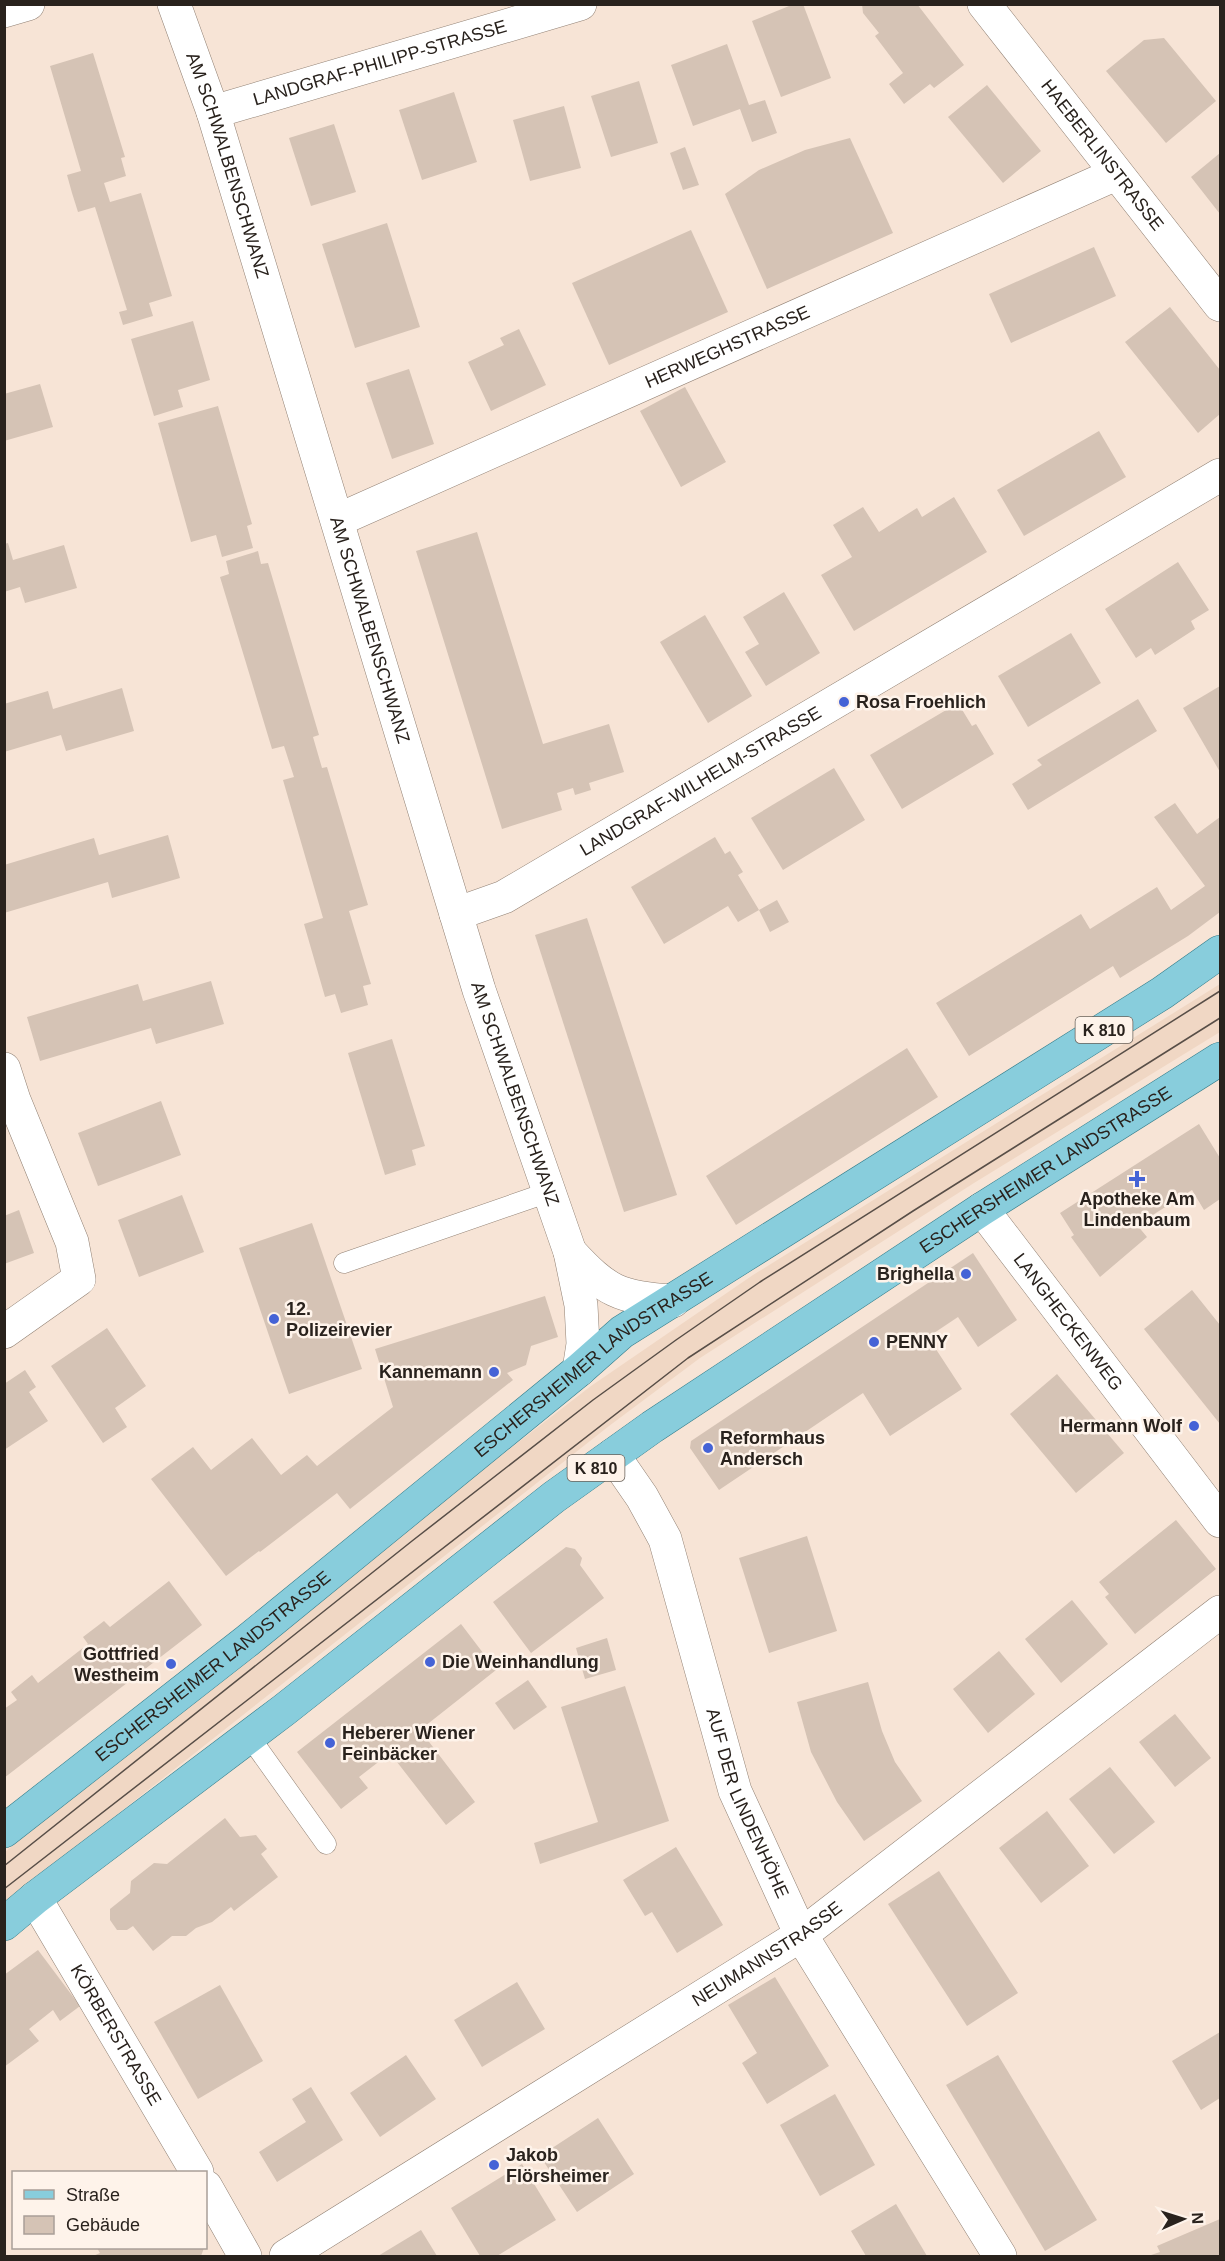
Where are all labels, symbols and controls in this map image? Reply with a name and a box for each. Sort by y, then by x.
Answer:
street label: LANDGRAF-PHILIPP-STRASSE [251,16,509,110]
street label: AM SCHWALBENSCHWANZ [182,50,273,281]
street label: HAEBERLINSTRASSE [1037,76,1168,235]
street label: HERWEGHSTRASSE [642,302,813,392]
street label: AM SCHWALBENSCHWANZ [326,514,414,746]
place label: Rosa Froehlich [856,692,986,712]
marker: Rosa Froehlich [837,695,851,709]
street label: LANDGRAF-WILHELM-STRASSE [576,702,825,860]
street label: AM SCHWALBENSCHWANZ [467,979,563,1208]
road number: K 810 [1076,1017,1132,1043]
street label: ESCHERSHEIMER LANDSTRASSE [916,1082,1175,1257]
marker: Apotheke Am Lindenbaum [1130,1172,1144,1186]
place label: Apotheke Am Lindenbaum [1079,1189,1195,1230]
street label: LANGHECKENWEG [1009,1249,1127,1394]
place label: Brighella [877,1264,955,1284]
marker: Brighella [959,1267,973,1281]
street label: ESCHERSHEIMER LANDSTRASSE [470,1268,716,1461]
place label: 12. Polizeirevier [286,1299,392,1340]
marker: 12. Polizeirevier [267,1312,281,1326]
place label: PENNY [886,1332,948,1352]
marker: PENNY [867,1335,881,1349]
place label: Kannemann [379,1362,482,1382]
marker: Kannemann [487,1365,501,1379]
place label: Hermann Wolf [1060,1416,1183,1436]
marker: Hermann Wolf [1187,1419,1201,1433]
place label: Reformhaus Andersch [720,1428,825,1469]
marker: Reformhaus Andersch [701,1441,715,1455]
road number: K 810 [568,1455,624,1481]
street label: ESCHERSHEIMER LANDSTRASSE [91,1567,334,1766]
place label: Gottfried Westheim [74,1644,159,1685]
place label: Die Weinhandlung [442,1652,599,1672]
marker: Die Weinhandlung [423,1655,437,1669]
marker: Gottfried Westheim [164,1657,178,1671]
street label: AUF DER LINDENHÖHE [702,1706,793,1901]
place label: Heberer Wiener Feinbäcker [342,1723,475,1764]
marker: Heberer Wiener Feinbäcker [323,1736,337,1750]
street label: NEUMANNSTRASSE [688,1897,846,2010]
street label: KÖRBERSTRASSE [67,1961,165,2109]
place label: Jakob Flörsheimer [506,2145,609,2186]
marker: Jakob Flörsheimer [487,2158,501,2172]
legend [12,2171,207,2249]
text: Straße [66,2185,120,2205]
north arrow [1153,2189,1213,2249]
text: N [1189,2212,1206,2224]
text: Gebäude [66,2215,140,2235]

